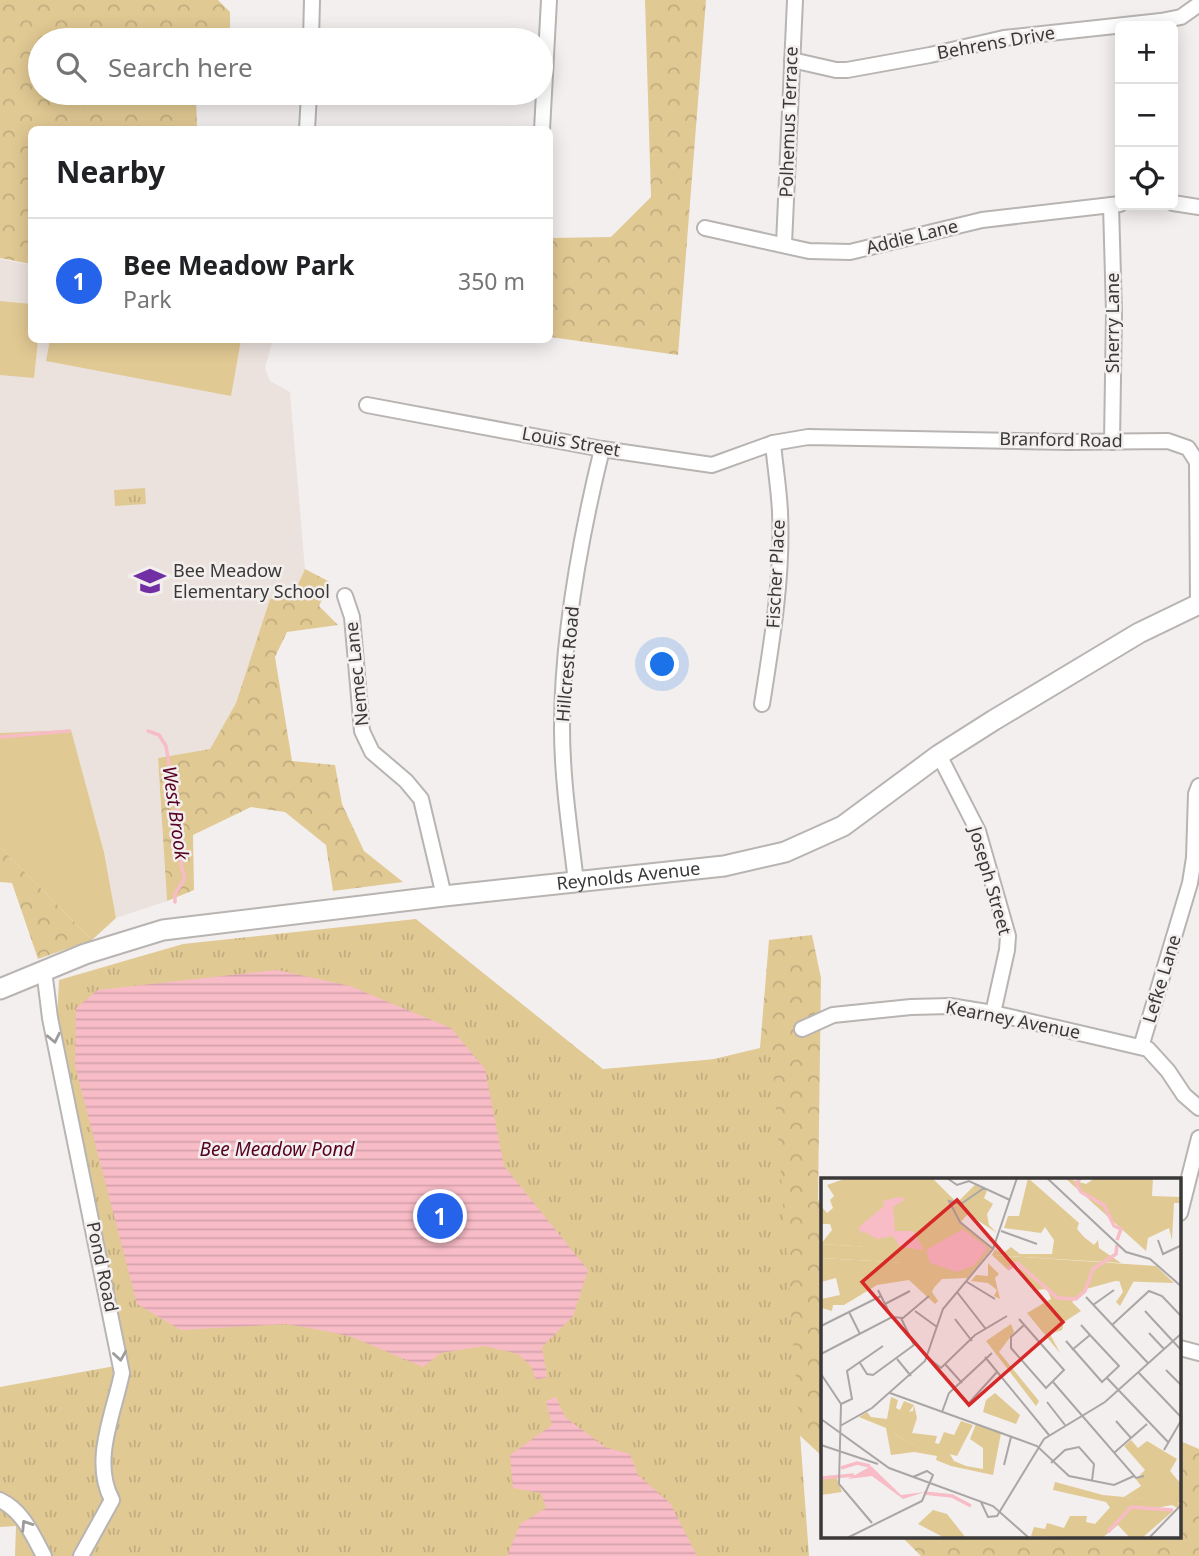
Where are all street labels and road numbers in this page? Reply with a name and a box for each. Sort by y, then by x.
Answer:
street label: Behrens Drive [935,20,1057,64]
street label: Polhemus Terrace [773,46,803,198]
street label: Addie Lane [863,213,960,259]
street label: Sherry Lane [1100,273,1124,373]
street label: Louis Street [520,421,623,462]
street label: Branford Road [999,426,1123,452]
street label: Fischer Place [760,519,790,629]
street label: Hillcrest Road [550,605,584,723]
street label: Nemec Lane [339,621,373,728]
street label: Joseph Street [963,822,1018,938]
street label: Reynolds Avenue [555,856,701,895]
street label: Lefke Lane [1136,932,1186,1026]
street label: Kearney Avenue [944,994,1083,1044]
street label: Pond Road [82,1219,124,1314]

